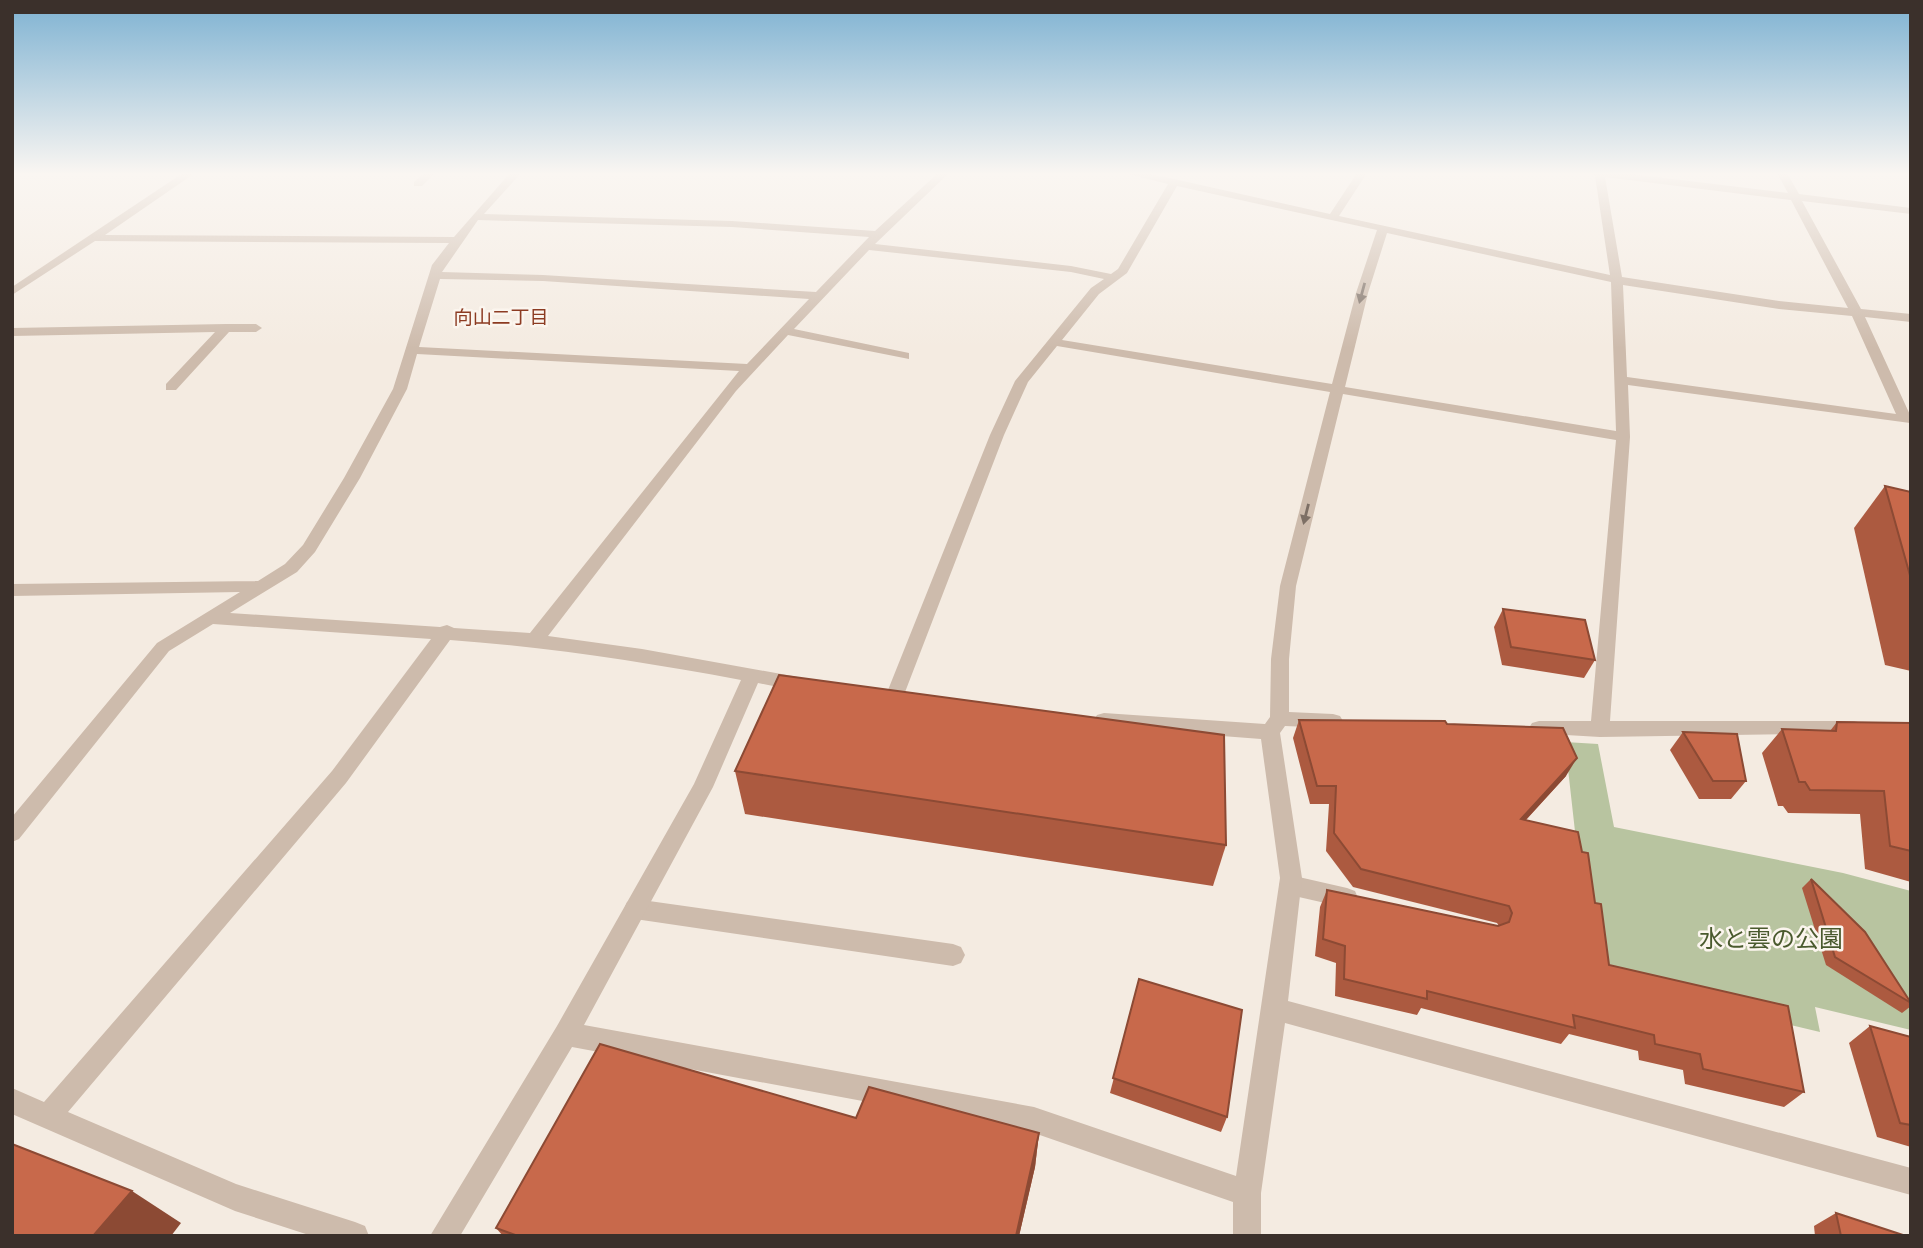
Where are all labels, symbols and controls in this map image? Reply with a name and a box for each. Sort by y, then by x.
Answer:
one-way arrow [1356,282,1367,304]
district label: 向山二丁目 [453,306,549,329]
one-way arrow [1300,503,1311,525]
park label: 水と雲の公園 [1699,925,1843,953]

